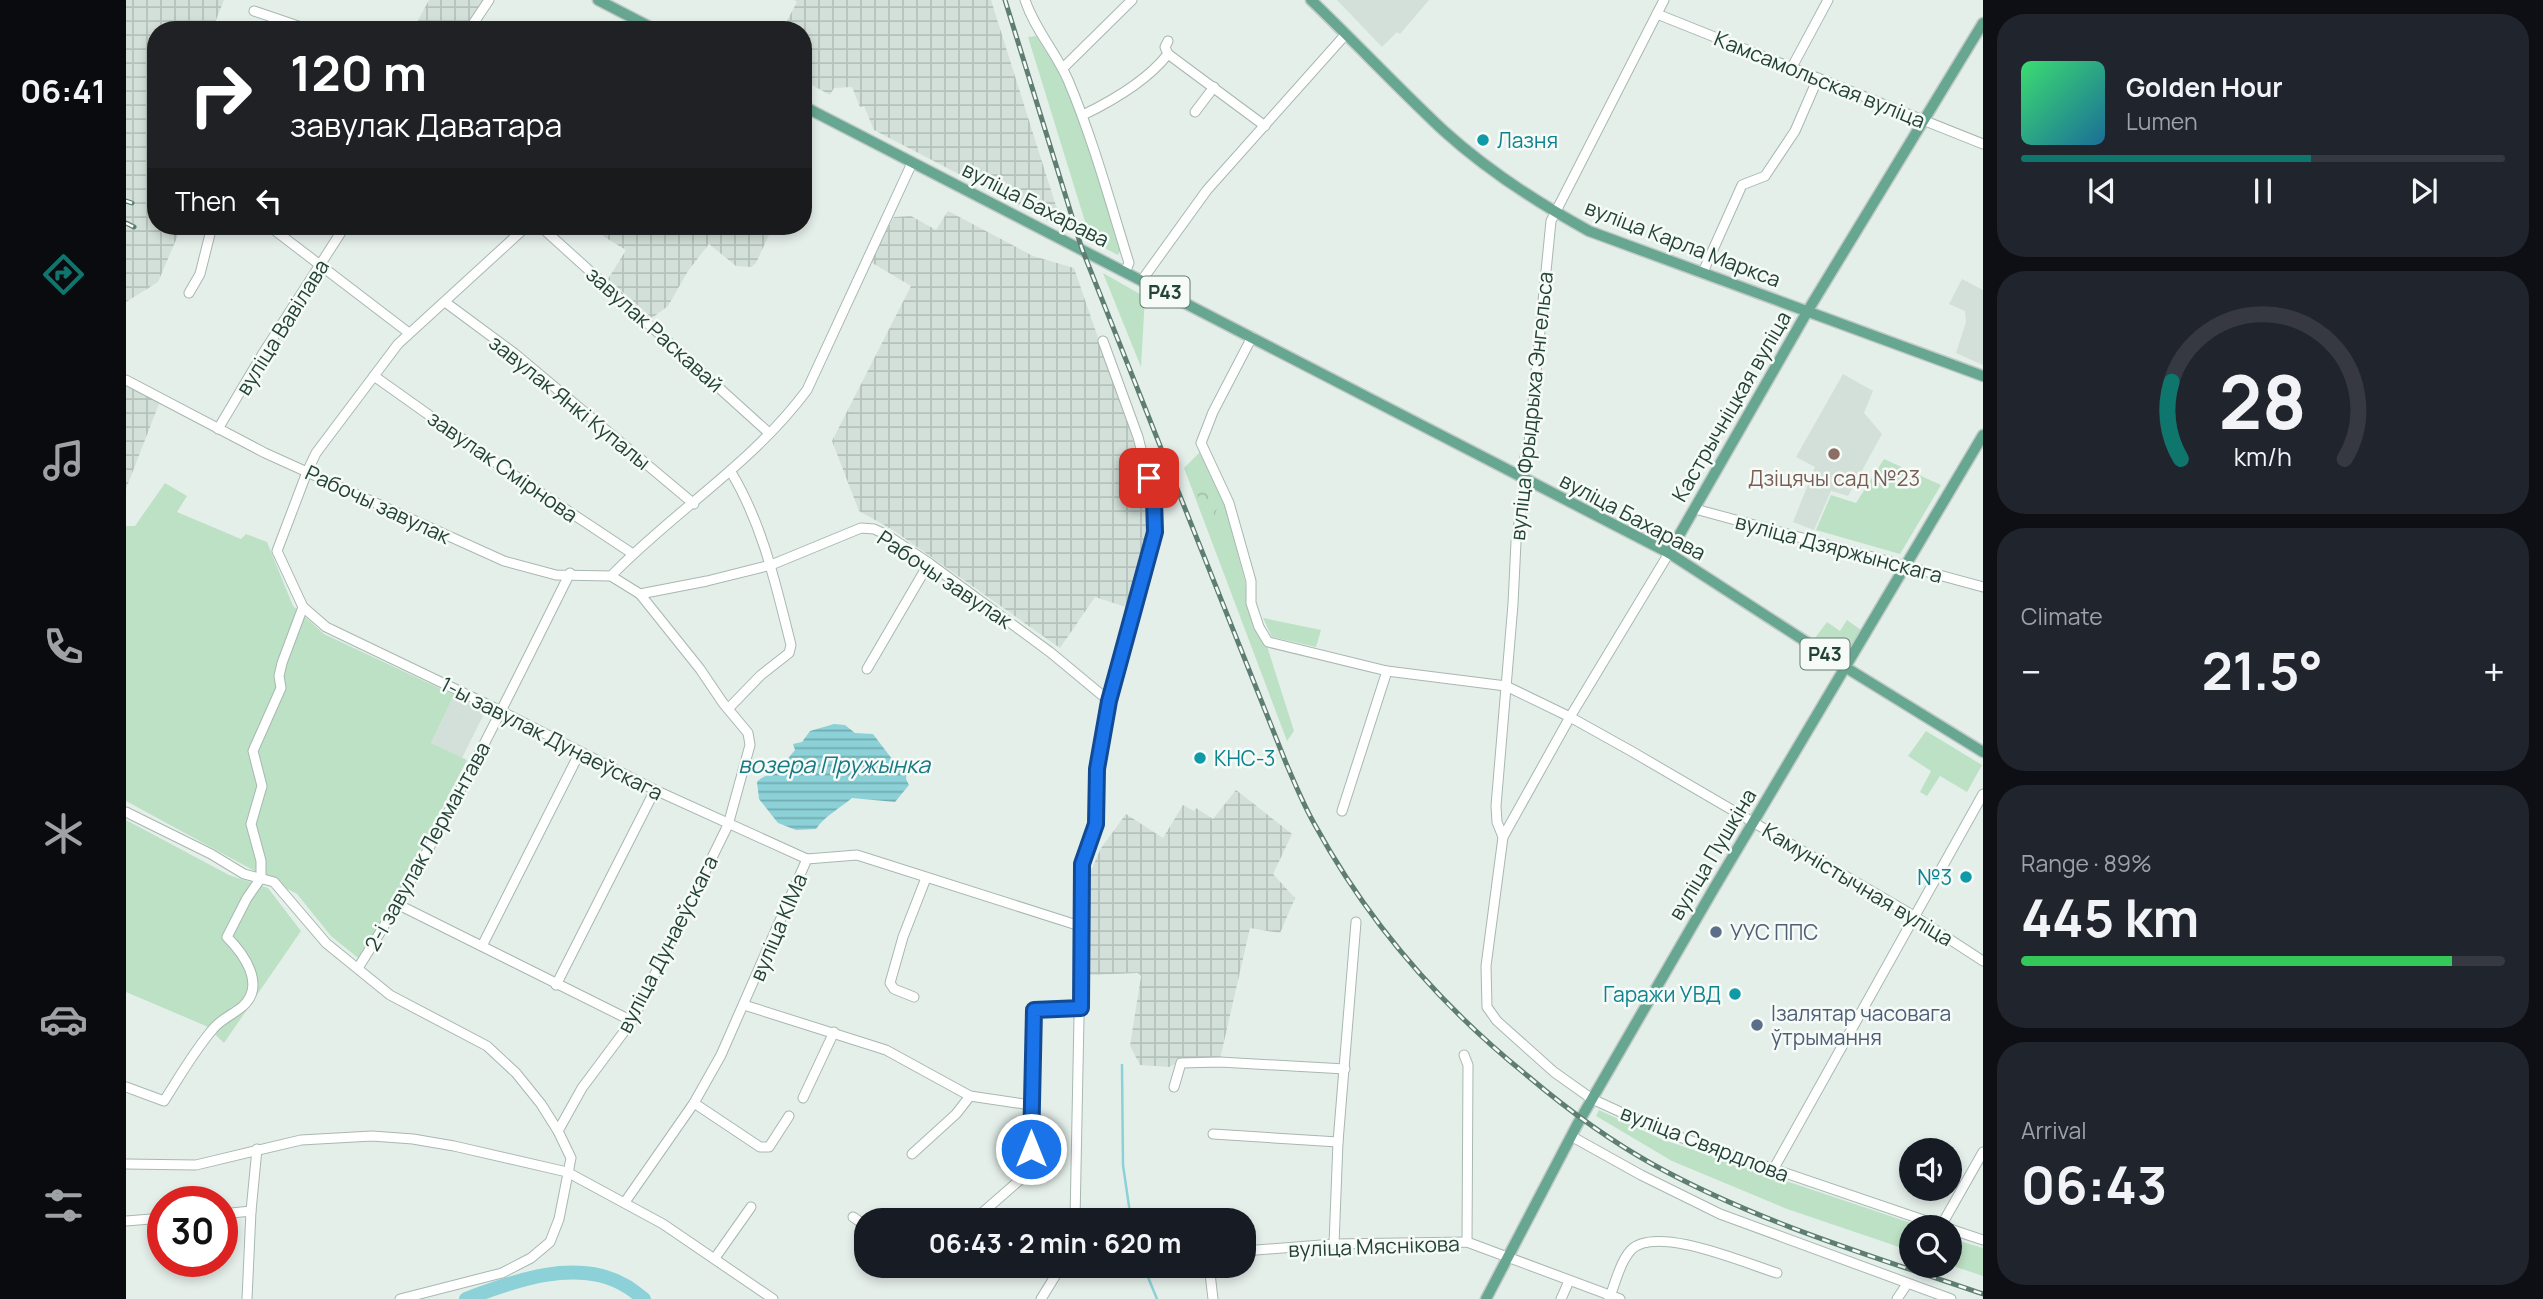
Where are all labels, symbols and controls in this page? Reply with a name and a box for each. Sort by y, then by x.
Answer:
street label: Камсамольская вуліца [1710,24,1930,134]
text: 120 m [290,39,427,106]
icon: right [175,49,266,140]
text: 06:41 [20,69,106,113]
text: Golden Hour [2126,69,2283,105]
text: завулак Даватара [290,103,562,147]
text: Lumen [2126,105,2198,137]
place label: Лазня [1497,126,1558,154]
marker: Лазня [1475,132,1491,148]
street label: вуліца Бахарава [958,155,1114,253]
icon: previous [2083,172,2121,210]
icon: pause [2244,172,2282,210]
icon: next [2405,172,2443,210]
icon: left [250,182,288,220]
text: Then [175,183,236,219]
street label: вуліца Карла Маркса [1581,193,1785,293]
icon: directions [39,250,88,299]
street label: вуліца Вавілава [229,254,335,400]
street label: завулак Раскавай [580,260,730,398]
street label: вуліца Фрыдрыха Энгельса [1503,270,1559,542]
road number: Р43 [1140,276,1190,308]
street label: Кастрычніцкая вуліца [1665,306,1797,506]
street label: завулак Янкі Купалы [483,328,657,476]
text: 28 [2219,351,2307,451]
street label: завулак Смірнова [422,404,584,528]
icon: music [39,436,88,485]
text: km/h [2234,438,2292,473]
marker: Дзіцячы сад №23 [1826,446,1842,462]
pin [1119,448,1179,508]
street label: Рабочы завулак [301,458,456,550]
icon: arrive [1130,459,1168,497]
place label: Дзіцячы сад №23 [1748,464,1920,492]
street label: вуліца Бахарава [1555,466,1711,566]
street label: вуліца Дзяржынскага [1732,507,1946,589]
street label: Рабочы завулак [872,523,1018,635]
text: Climate [2021,600,2103,632]
icon: phone [39,622,88,671]
text: 21.5° [2202,635,2323,706]
road number: Р43 [1800,638,1850,670]
text: − [2021,645,2042,697]
text: + [2483,645,2505,697]
street label: 1-ы завулак Дунаеўскага [436,670,668,806]
street label: 2-і завулак Лермантава [358,736,496,956]
place label: КНС-3 [1214,744,1275,772]
water label: возера Пружынка [738,748,931,780]
marker: КНС-3 [1192,750,1208,766]
street label: вуліца Пушкіна [1662,783,1762,925]
icon: climate [39,809,88,858]
street label: Камуністычная вуліца [1757,816,1959,952]
text: Range · 89% [2021,847,2152,879]
street label: вуліца Дунаеўскага [610,850,724,1038]
place label: №3 [1917,863,1952,891]
street label: вуліца КІМа [743,869,813,985]
marker: №3 [1958,869,1974,885]
text: 445 km [2021,882,2199,953]
place label: УУС ППС [1730,918,1818,946]
marker: УУС ППС [1708,924,1724,940]
place label: Гаражи УВД [1603,980,1721,1008]
marker: Гаражи УВД [1727,986,1743,1002]
icon: car [39,995,88,1044]
place label: Ізалятар часовага ўтрымання [1771,999,1951,1051]
marker: Ізалятар часовага ўтрымання [1749,1017,1765,1033]
street label: вуліца Свярдлова [1617,1098,1793,1188]
position arrow [994,1112,1068,1186]
text: Arrival [2021,1114,2087,1146]
map controls [1899,1138,1962,1278]
button: sound [1899,1138,1962,1201]
text: 06:43 [2021,1149,2167,1220]
icon: filters [39,1181,88,1230]
speed limit sign: 30 [147,1186,238,1277]
button: search [1899,1215,1962,1278]
text: 06:43 · 2 min · 620 m [929,1225,1181,1261]
street label: вуліца Мяснікова [1288,1229,1460,1263]

